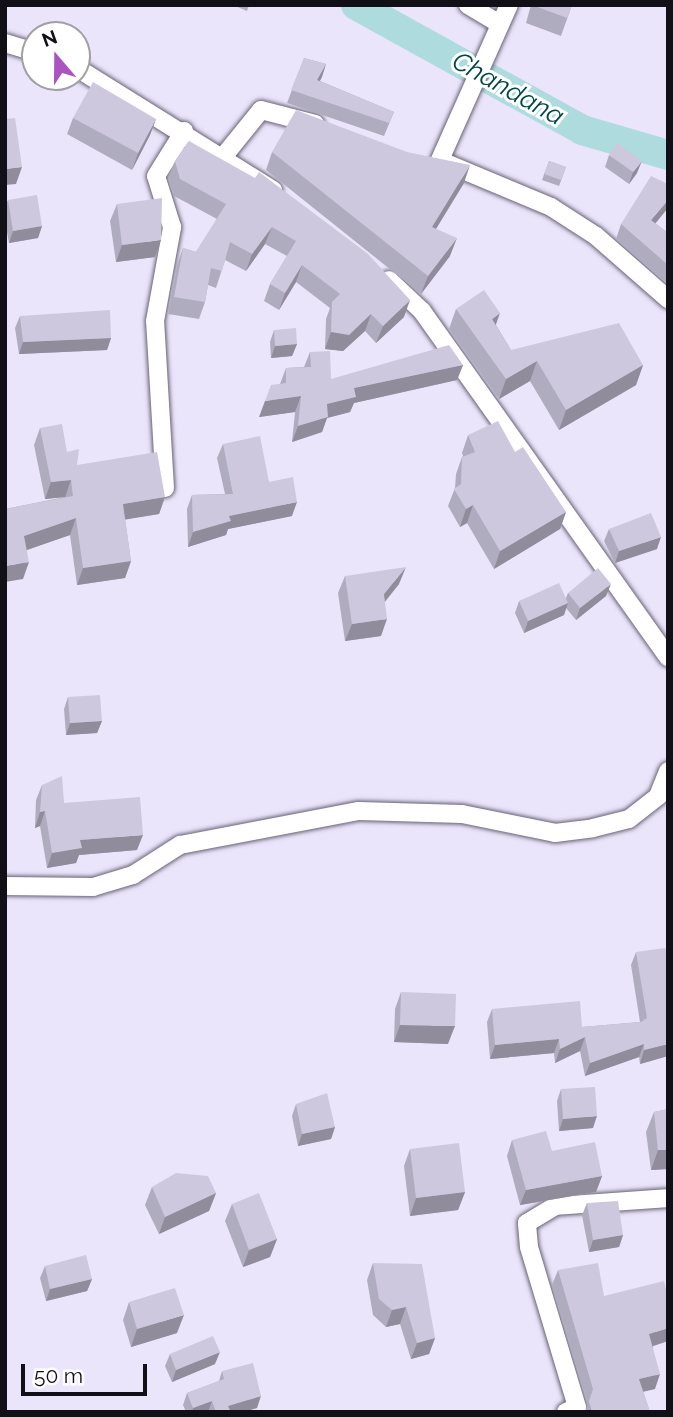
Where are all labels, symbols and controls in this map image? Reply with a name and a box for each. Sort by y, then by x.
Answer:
north arrow [21,21,91,91]
text: N [39,25,60,51]
water label: Chandana [447,46,569,132]
scale bar [24,1350,150,1394]
text: 50 m [34,1363,83,1388]

